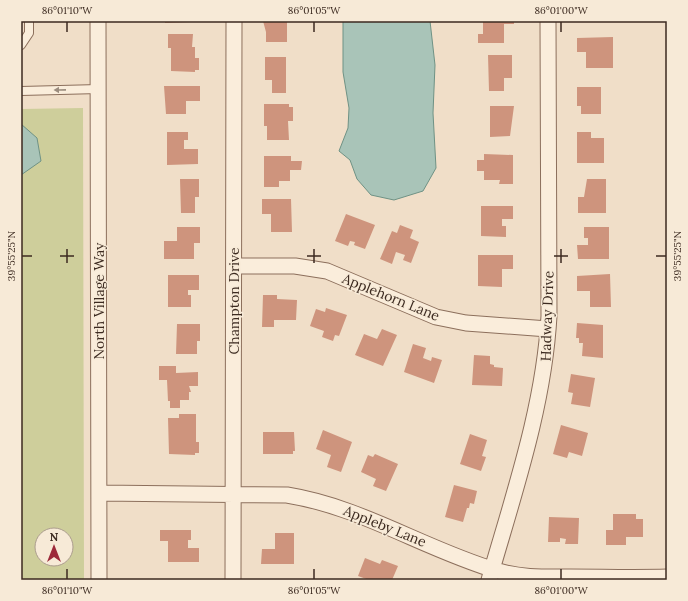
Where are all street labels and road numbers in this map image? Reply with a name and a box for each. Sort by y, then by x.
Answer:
street label: North Village Way [90,242,108,359]
street label: Champton Drive [225,247,243,355]
street label: Applehorn Lane [339,269,443,325]
street label: Hadway Drive [536,270,558,362]
street label: Appleby Lane [340,501,429,551]

